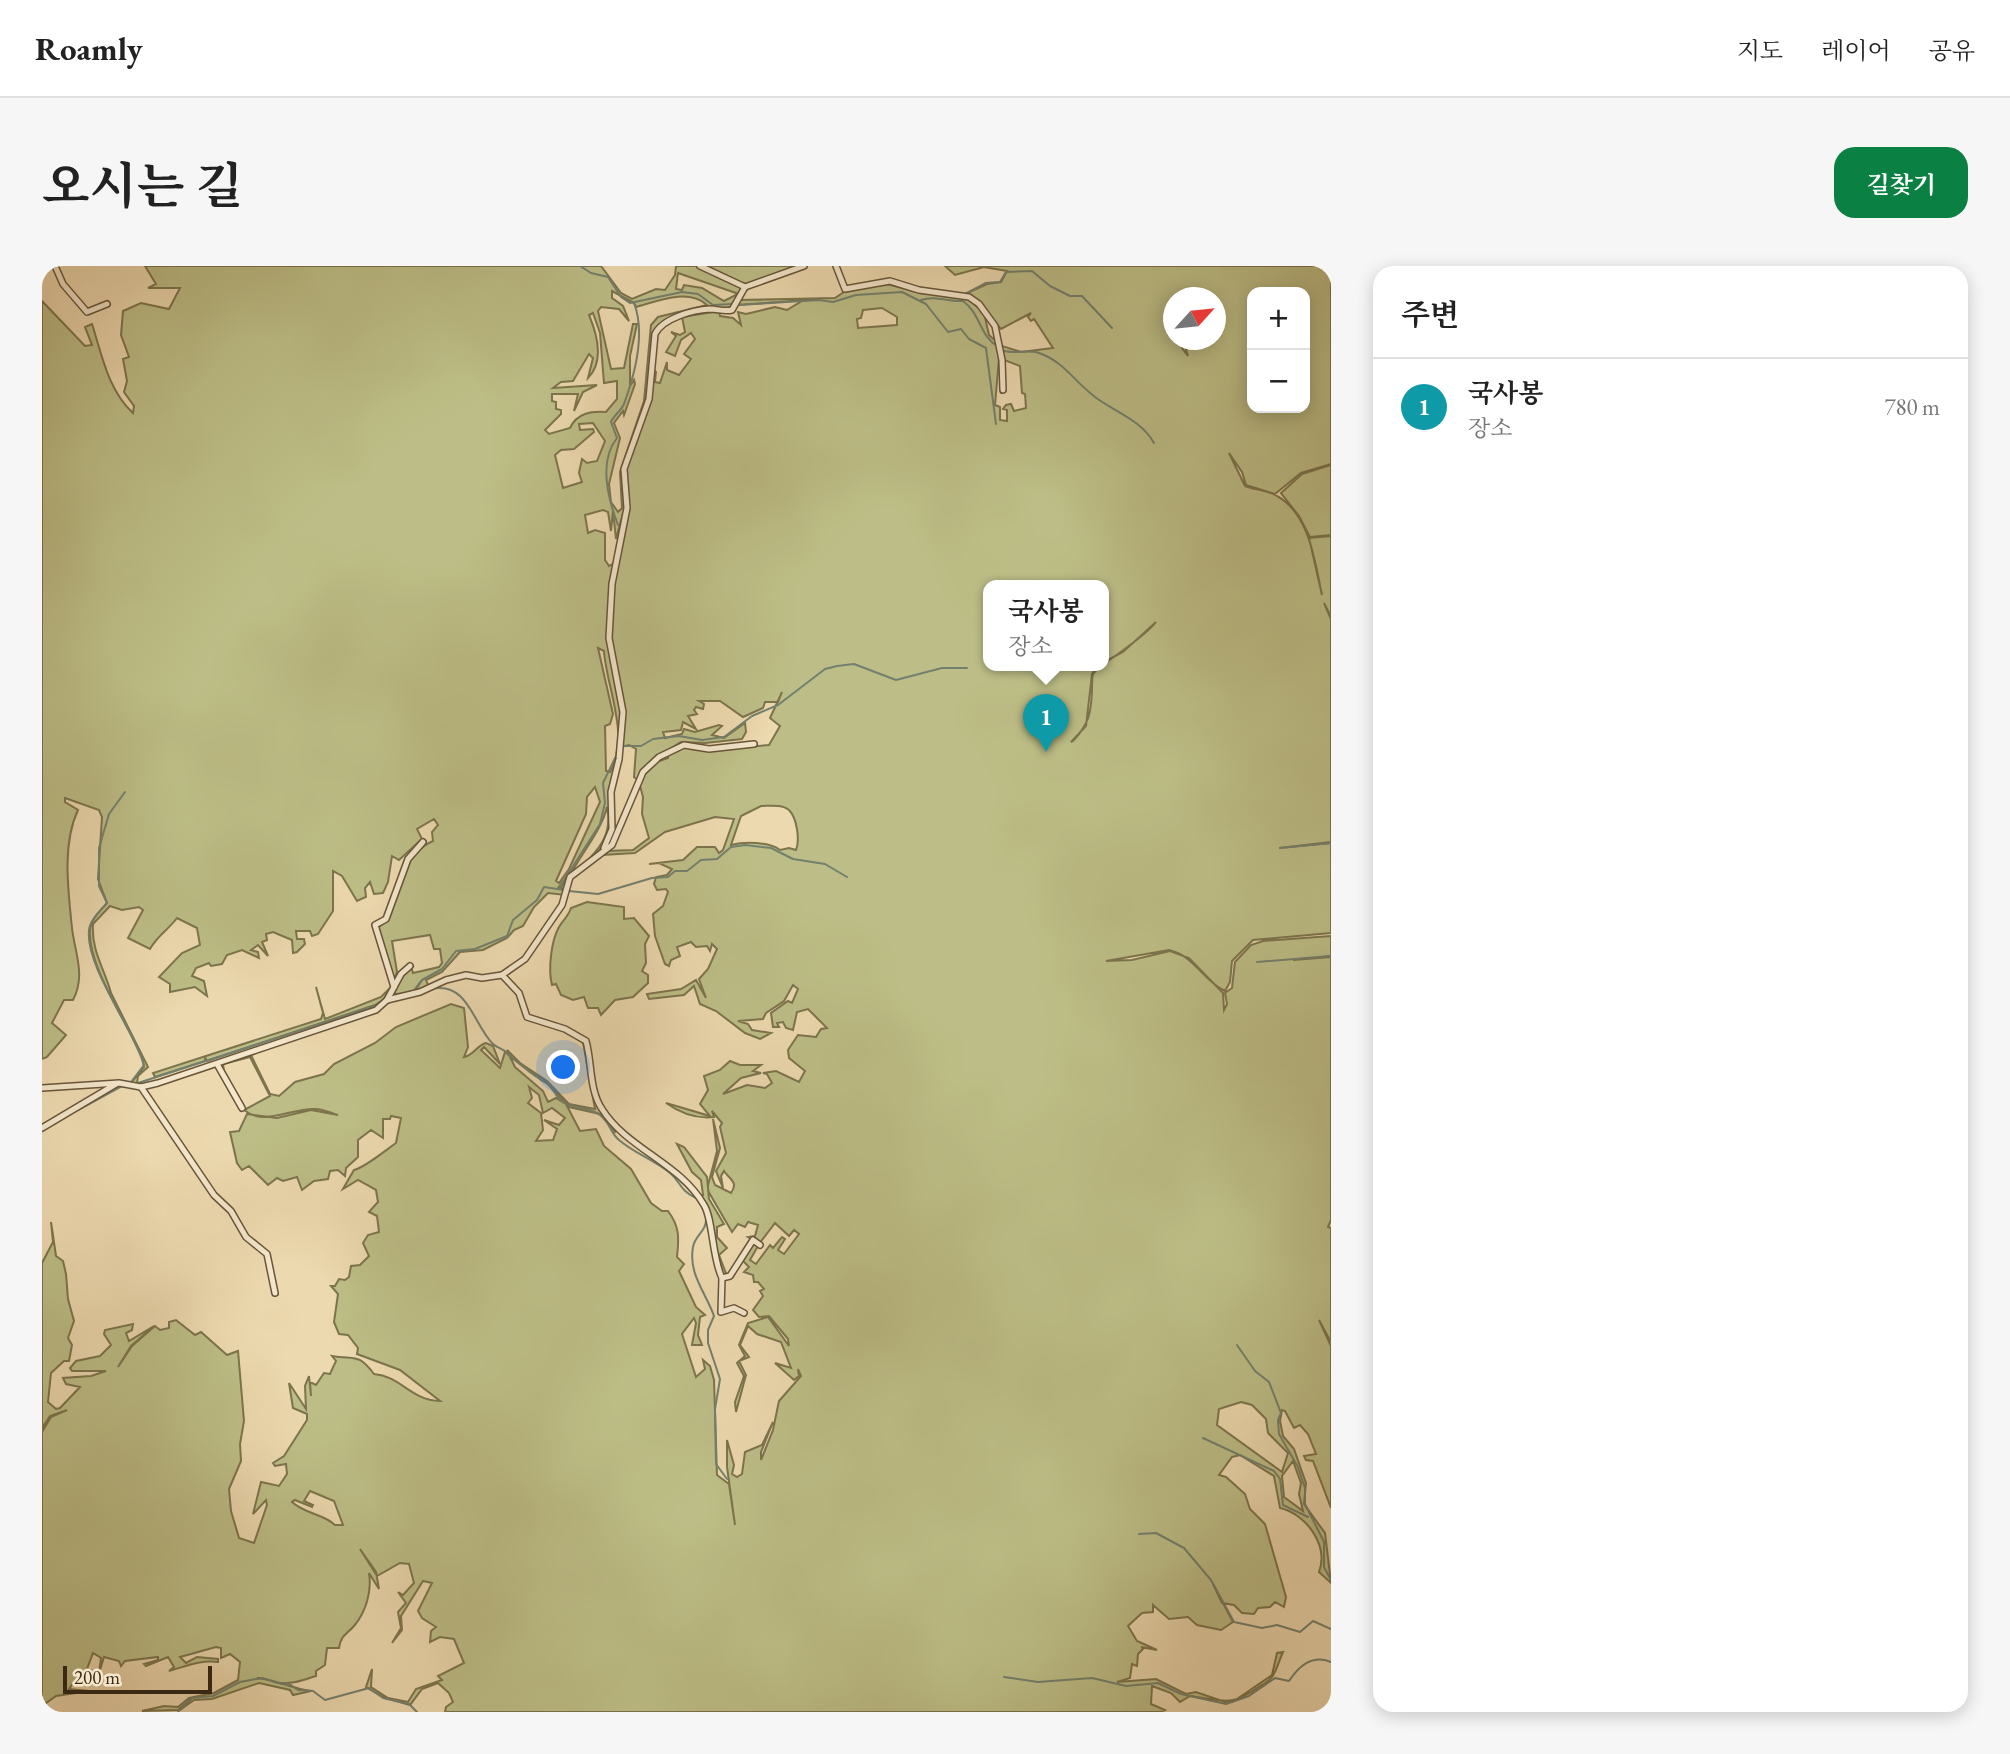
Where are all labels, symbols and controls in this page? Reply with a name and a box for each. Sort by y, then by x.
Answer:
text: Roamly [35,27,143,70]
text: 지도 [1737,35,1783,66]
text: 레이어 [1821,35,1891,66]
text: 공유 [1929,35,1975,66]
button: 길찾기 [1834,147,1968,218]
text: 오시는 길 [42,154,243,218]
north arrow [1163,287,1226,350]
map controls [1247,287,1310,413]
button: + [1247,287,1310,350]
text: 주변 [1401,295,1459,334]
button: − [1247,350,1310,413]
text: 국사봉 [1468,376,1543,410]
text: 1 [1418,392,1430,422]
text: 780 m [1884,392,1940,422]
text: 장소 [1468,413,1512,443]
popup [983,580,1109,671]
text: 국사봉 [1008,594,1084,628]
text: 장소 [1008,631,1053,661]
pin: 1 [1023,694,1069,752]
your location [546,1050,580,1084]
scale bar [63,1663,212,1695]
text: 200 m [74,1665,120,1690]

